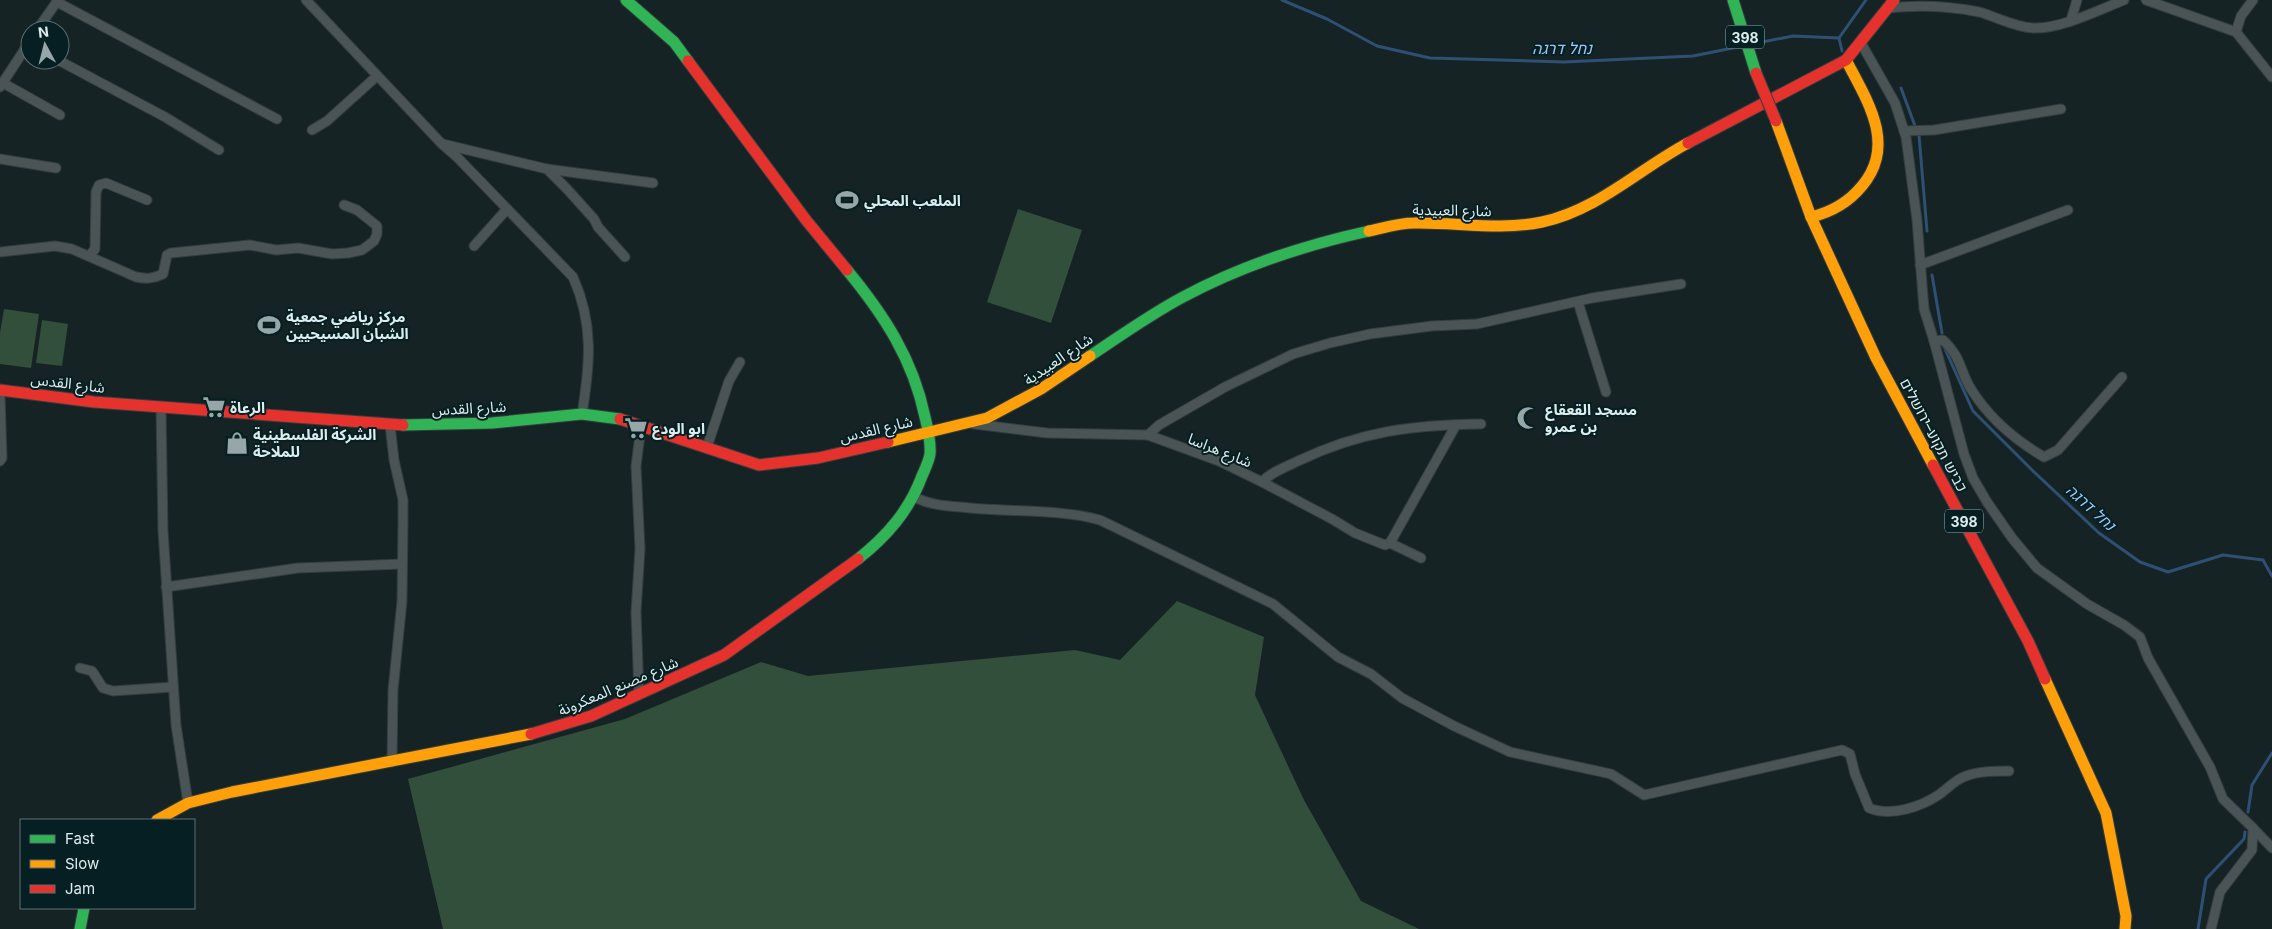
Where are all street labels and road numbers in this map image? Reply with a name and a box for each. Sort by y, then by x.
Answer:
road number: 398 [1726,26,1764,48]
street label: شارع العبيدية [1412,200,1492,223]
street label: شارع العبيدية [1020,329,1098,392]
street label: شارع القدس [30,369,106,400]
street label: כביש תקוע–ירושלים [1896,375,1972,495]
street label: شارع القدس [431,397,507,422]
street label: شارع القدس [838,411,915,450]
street label: شارع هراسا [1184,429,1255,474]
road number: 398 [1945,510,1983,532]
street label: شارع مصنع المعكرونة [555,652,682,723]

